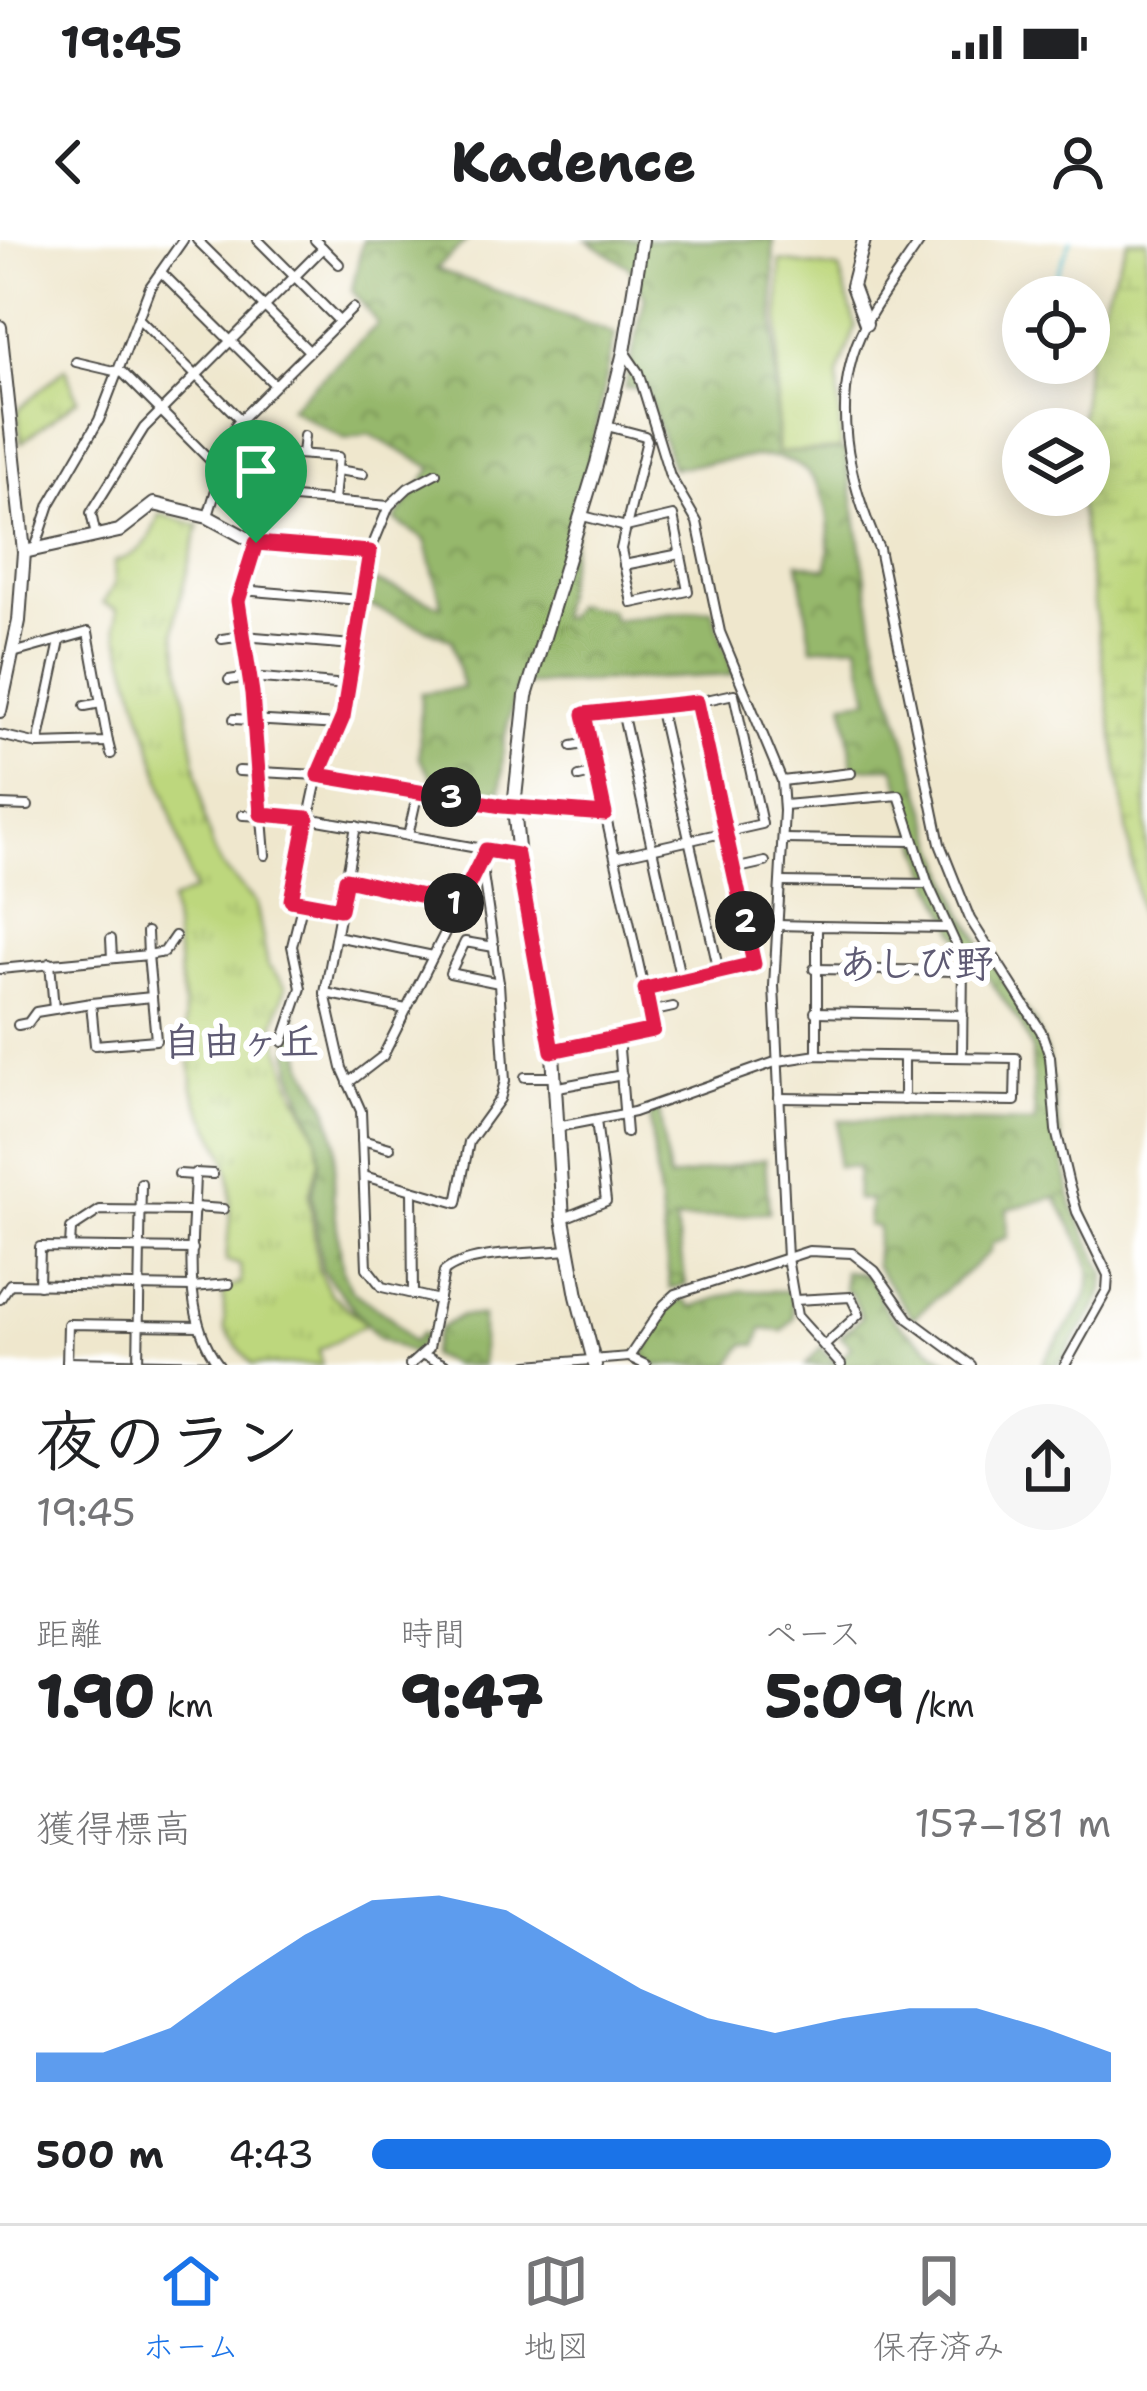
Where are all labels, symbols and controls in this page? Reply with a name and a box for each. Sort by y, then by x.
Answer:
text: 19:45 [60,12,182,72]
text: Kadence [451,126,696,198]
icon: back [36,129,102,195]
icon: person [1045,129,1111,195]
map controls [1002,276,1110,516]
button: locate [1002,276,1110,384]
button: layers [1002,408,1110,516]
pin [205,420,307,543]
icon: arrive [223,438,289,504]
pin: 3 [421,767,481,827]
text: 3 [439,774,463,819]
pin: 1 [424,873,484,933]
text: 1 [446,880,462,925]
pin: 2 [715,891,775,951]
text: 2 [733,898,757,943]
district label: あしび野 [838,937,994,989]
district label: 自由ヶ丘 [163,1015,319,1067]
text: 夜のラン [36,1397,300,1485]
button: share [985,1404,1111,1530]
text: 19:45 [36,1486,136,1538]
text: 距離 [36,1611,102,1656]
text: 時間 [400,1611,466,1656]
text: ペース [765,1611,862,1656]
text: 1.90 [36,1656,156,1736]
text: 9:47 [400,1656,544,1736]
text: 5:09 [765,1656,904,1736]
text: km [156,1683,213,1728]
text: /km [904,1683,975,1728]
text: 157–181 m [914,1797,1111,1849]
text: 獲得標高 [36,1802,192,1854]
text: 500 m [36,2128,164,2180]
text: 4:43 [228,2128,314,2180]
tab: ホーム [142,2248,240,2369]
tab: 地図 [523,2248,589,2369]
tab: 保存済み [873,2248,1005,2369]

